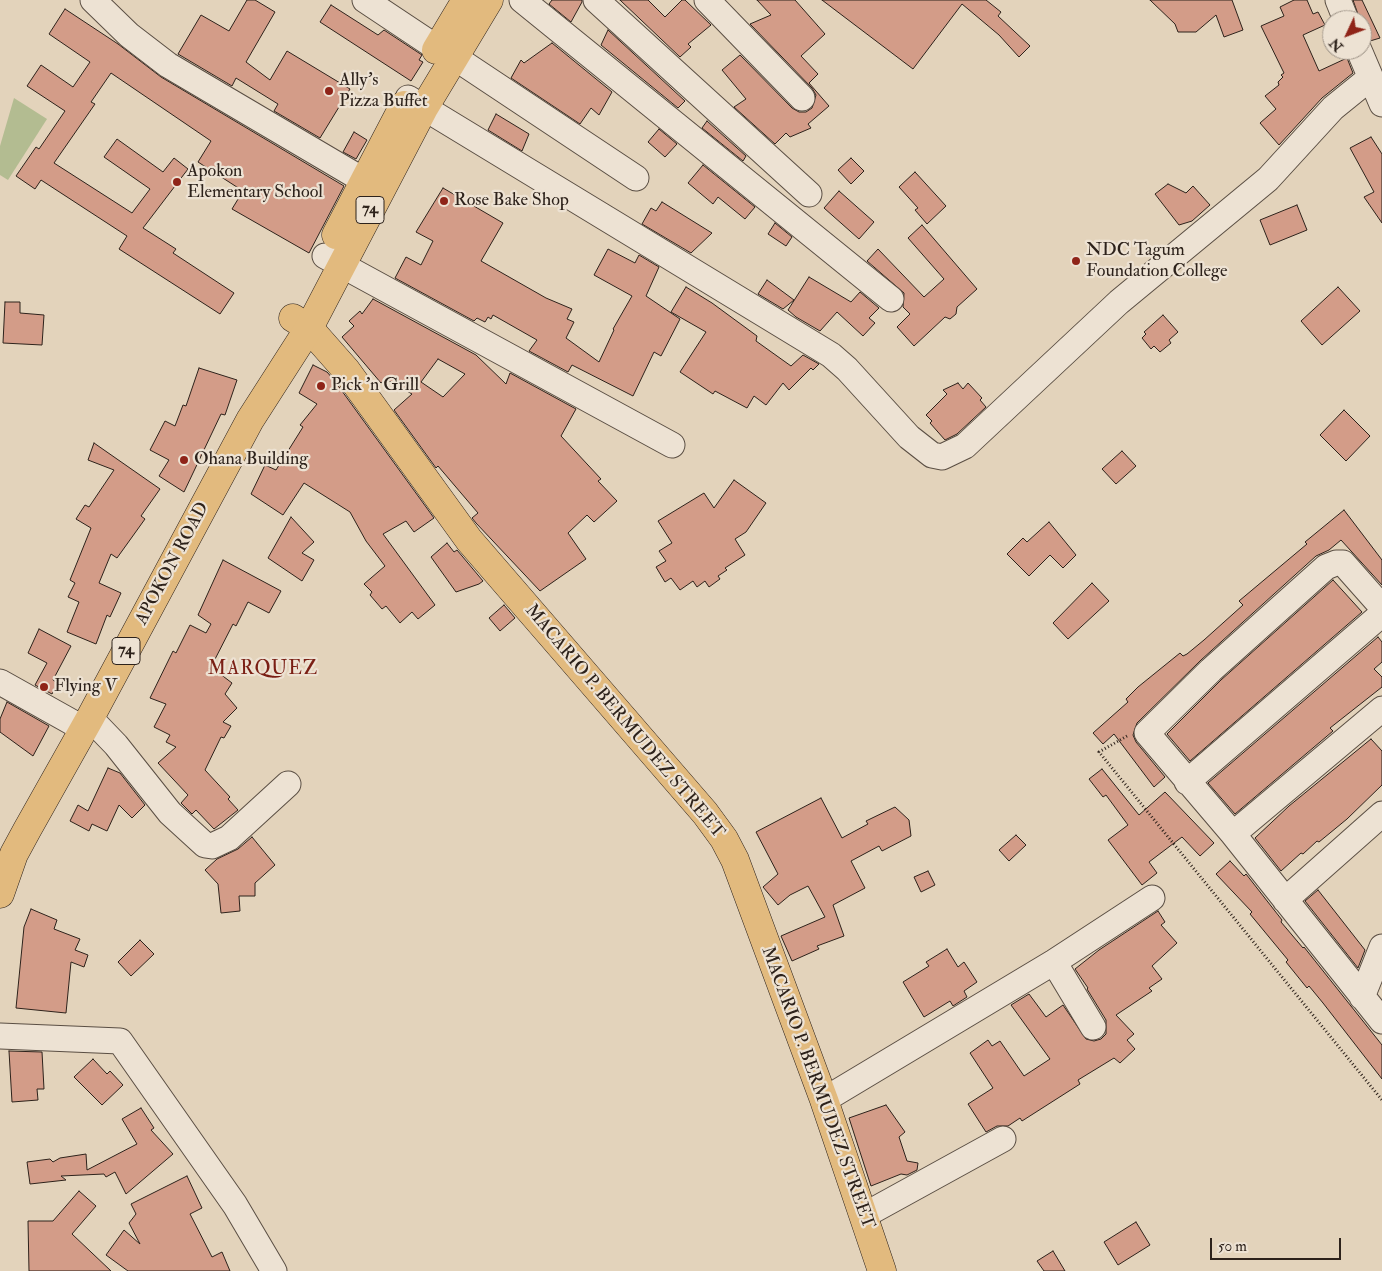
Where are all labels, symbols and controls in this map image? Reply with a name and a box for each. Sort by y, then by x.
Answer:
north arrow [1322,10,1372,60]
text: N [1326,35,1347,55]
place label: Ally's Pizza Buffet [339,70,428,112]
marker: Ally's Pizza Buffet [323,85,335,97]
place label: Apokon Elementary School [187,161,323,203]
marker: Apokon Elementary School [171,176,183,188]
place label: Rose Bake Shop [454,190,569,212]
marker: Rose Bake Shop [438,195,450,207]
road number: 74 [356,196,384,224]
place label: NDC Tagum Foundation College [1086,240,1227,282]
marker: NDC Tagum Foundation College [1070,255,1082,267]
place label: Pick 'n Grill [331,375,419,397]
marker: Pick 'n Grill [315,380,327,392]
place label: Ohana Building [194,449,308,471]
marker: Ohana Building [178,454,190,466]
street label: APOKON ROAD [132,499,214,629]
street label: MACARIO P. BERMUDEZ STREET [520,601,728,843]
road number: 74 [112,637,140,664]
district label: MARQUEZ [207,659,319,681]
place label: Flying V [54,676,117,698]
marker: Flying V [38,681,50,693]
street label: MACARIO P. BERMUDEZ STREET [756,944,878,1232]
scale bar [1212,1228,1343,1260]
text: 50 m [1218,1237,1247,1256]

